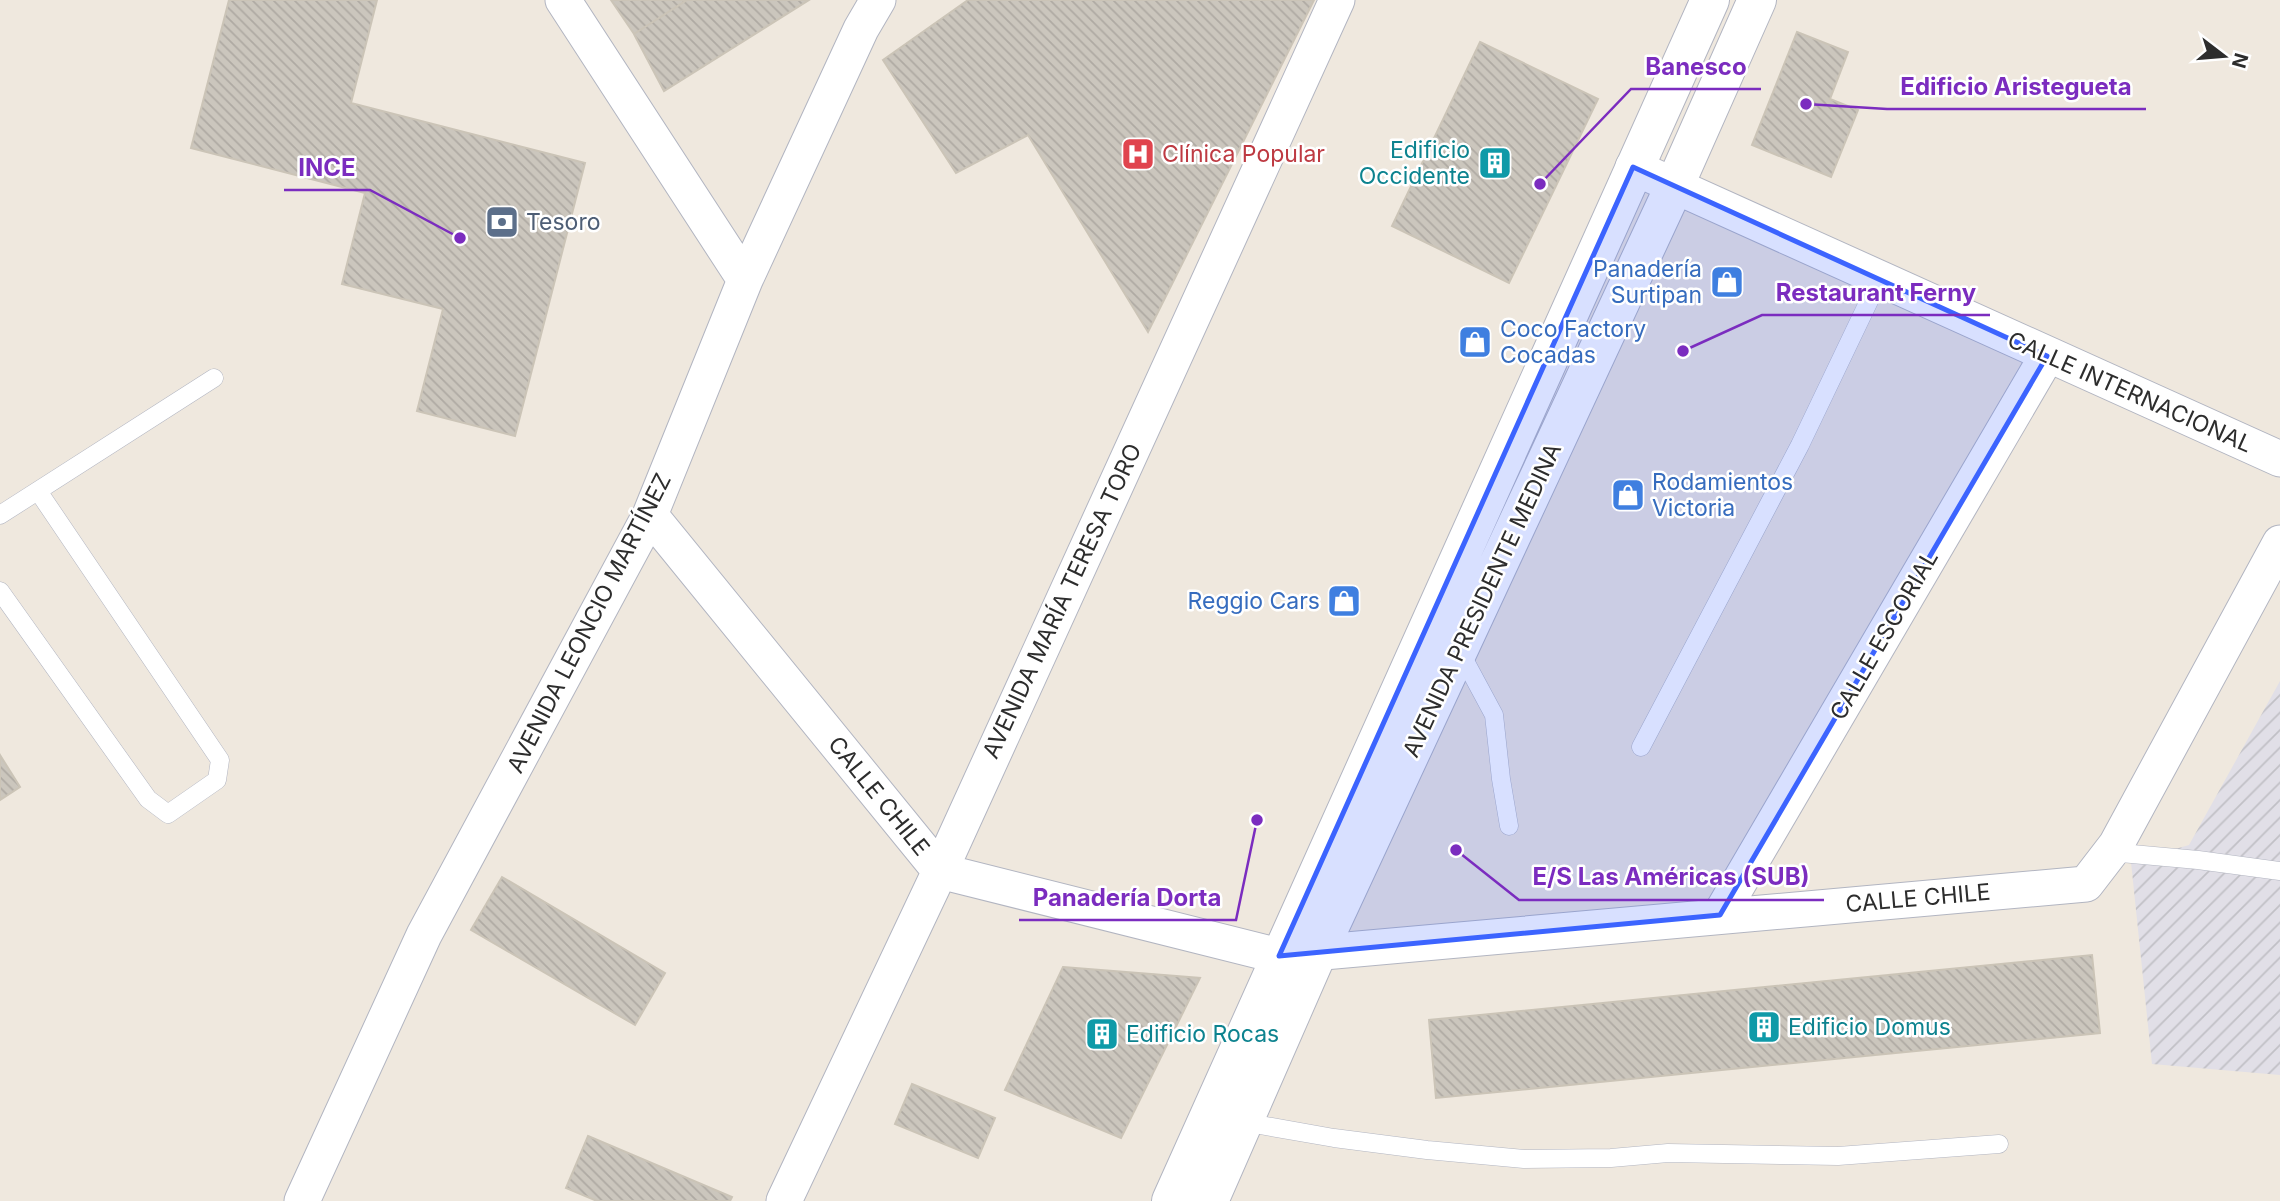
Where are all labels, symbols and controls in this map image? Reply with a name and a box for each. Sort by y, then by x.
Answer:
north arrow [2189,21,2259,91]
callout: Banesco [1631,44,1761,89]
text: N [2227,50,2253,71]
text: Banesco [1645,52,1747,81]
callout: Edificio Aristegueta [1887,64,2146,109]
text: Edificio Aristegueta [1900,72,2132,101]
hospital icon: Clínica Popular [1119,135,1157,173]
place label: Edificio Occidente [1359,136,1470,190]
place label: Clínica Popular [1162,140,1325,168]
building icon: Edificio Occidente [1476,144,1514,182]
callout: INCE [284,145,370,190]
text: INCE [298,153,356,182]
bank icon: Tesoro [483,203,521,241]
place label: Tesoro [526,208,600,236]
place label: Panadería Surtipan [1593,255,1702,309]
shop icon: Panadería Surtipan [1708,263,1746,301]
callout: Restaurant Ferny [1762,270,1990,315]
text: Restaurant Ferny [1776,278,1977,307]
place label: Coco Factory Cocadas [1500,315,1646,369]
shop icon: Coco Factory Cocadas [1456,323,1494,361]
street label: CALLE INTERNACIONAL [2003,325,2257,459]
street label: AVENIDA PRESIDENTE MEDINA [1397,438,1567,762]
street label: AVENIDA MARÍA TERESA TORO [977,439,1147,763]
place label: Rodamientos Victoria [1652,468,1793,522]
street label: AVENIDA LEONCIO MARTÍNEZ [501,469,677,777]
shop icon: Rodamientos Victoria [1609,476,1647,514]
street label: CALLE ESCORIAL [1824,545,1944,725]
shop icon: Reggio Cars [1325,582,1363,620]
place label: Reggio Cars [1188,587,1320,615]
street label: CALLE CHILE [822,731,936,861]
callout: E/S Las Américas (SUB) [1519,855,1824,900]
text: E/S Las Américas (SUB) [1532,862,1810,891]
callout: Panadería Dorta [1019,875,1236,920]
street label: CALLE CHILE [1844,878,1992,918]
text: Panadería Dorta [1033,883,1221,912]
building icon: Edificio Domus [1745,1008,1783,1046]
place label: Edificio Domus [1788,1013,1951,1041]
building icon: Edificio Rocas [1083,1015,1121,1053]
place label: Edificio Rocas [1126,1020,1279,1048]

